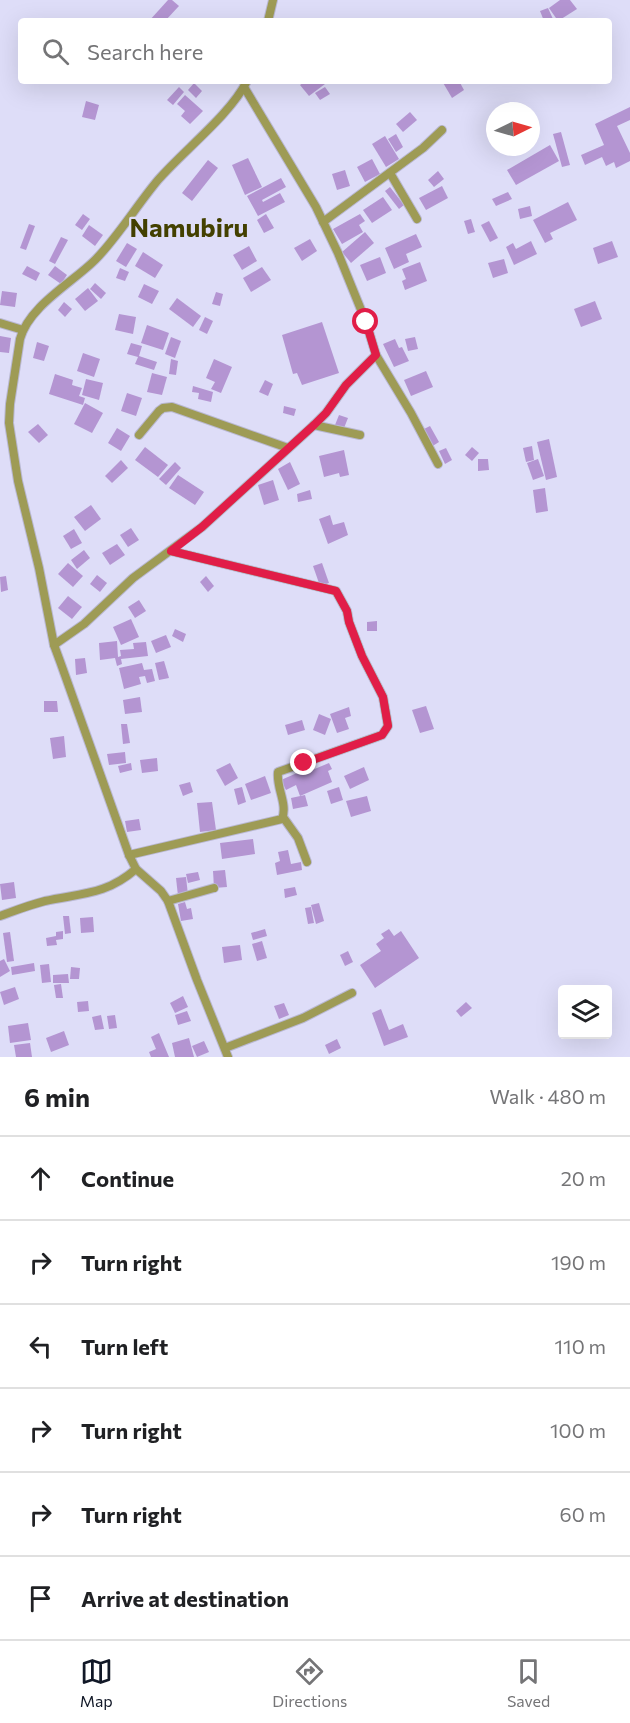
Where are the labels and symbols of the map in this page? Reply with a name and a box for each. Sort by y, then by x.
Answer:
north arrow [486,102,540,156]
district label: Namubiru [130,211,248,242]
route start [352,308,378,334]
route end [290,749,316,775]

